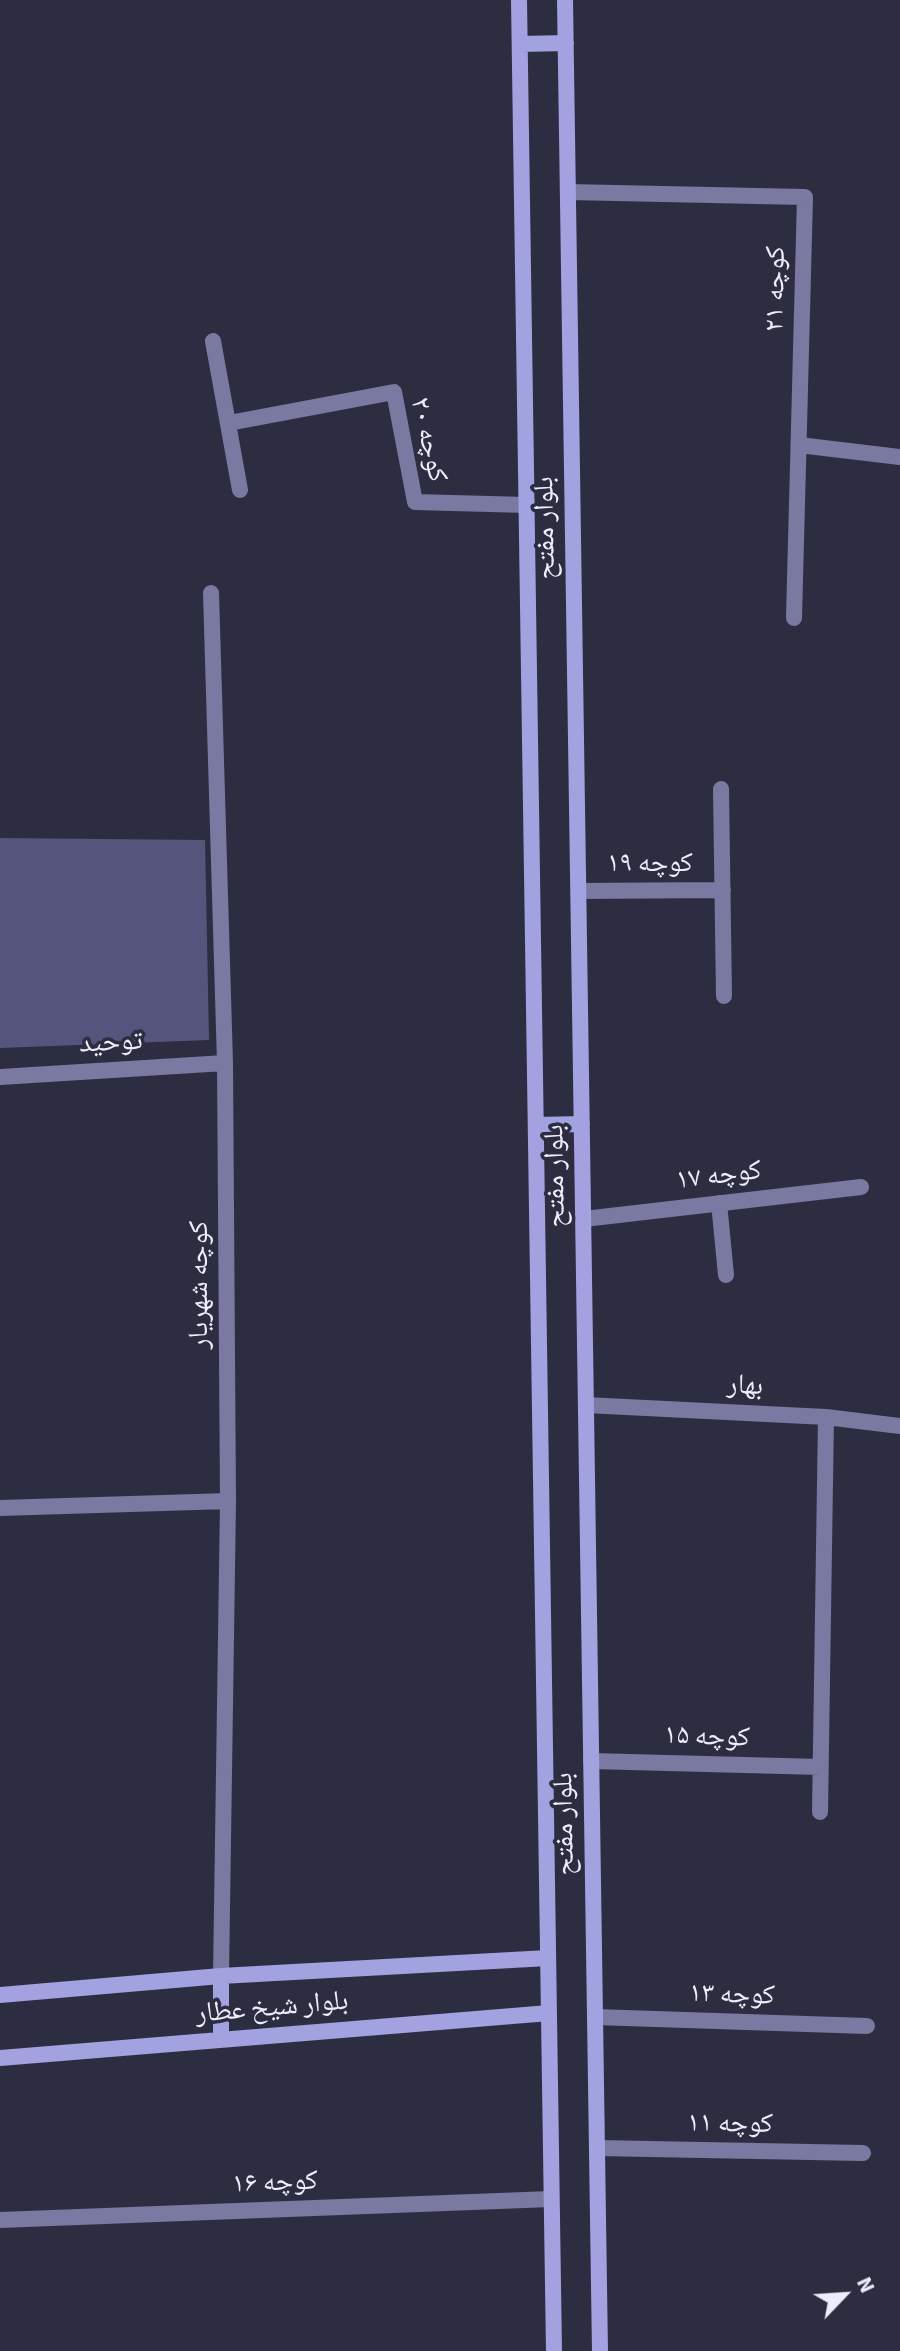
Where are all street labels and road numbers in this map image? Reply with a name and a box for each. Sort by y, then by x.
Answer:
street label: کوچه ۲۱ [759,246,795,332]
street label: کوچه ۲۰ [401,394,453,486]
street label: بلوار مفتح [529,476,565,580]
street label: کوچه ۱۹ [607,848,693,882]
street label: توحید [78,1026,144,1062]
street label: بلوار مفتح [539,1124,575,1228]
street label: کوچه ۱۷ [674,1155,764,1199]
street label: کوچه شهریار [184,1221,218,1349]
street label: بهار [726,1369,764,1405]
street label: کوچه ۱۵ [663,1720,751,1756]
street label: بلوار مفتح [548,1772,584,1876]
street label: کوچه ۱۳ [688,1978,776,2014]
street label: بلوار شیخ عطار [194,1986,350,2032]
street label: کوچه ۱۱ [687,2107,773,2143]
street label: کوچه ۱۶ [231,2166,319,2202]

